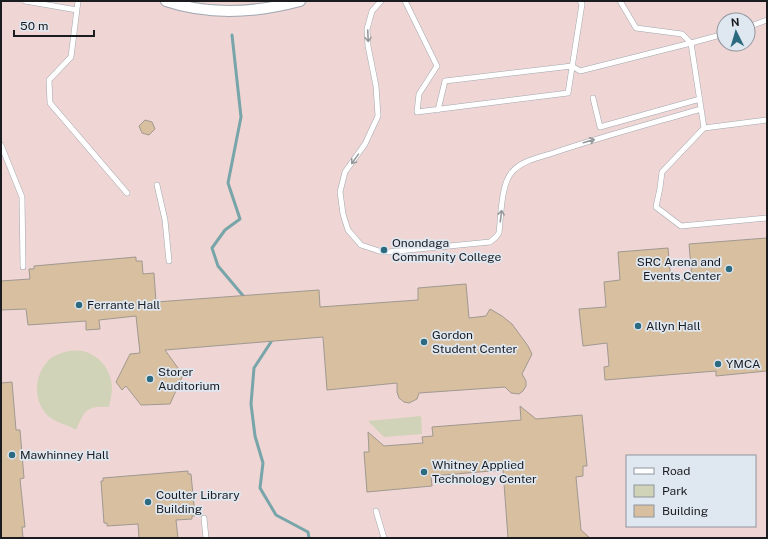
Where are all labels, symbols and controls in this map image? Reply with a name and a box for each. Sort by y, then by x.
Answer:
scale bar [14,12,94,38]
north arrow [716,12,756,52]
text: N [730,16,740,28]
text: 50 m [20,19,48,33]
one-way arrow [364,29,371,42]
one-way arrow [582,137,595,144]
one-way arrow [351,153,359,164]
one-way arrow [497,210,505,223]
place label: Onondaga Community College [392,236,502,264]
marker: Onondaga Community College [379,245,389,255]
place label: SRC Arena and Events Center [637,255,721,283]
marker: SRC Arena and Events Center [724,264,734,274]
place label: Ferrante Hall [87,298,161,312]
marker: Ferrante Hall [74,300,84,310]
place label: Allyn Hall [646,319,701,333]
marker: Allyn Hall [633,321,643,331]
place label: Gordon Student Center [432,328,518,356]
marker: Gordon Student Center [419,337,429,347]
place label: YMCA [726,357,761,371]
marker: YMCA [713,359,723,369]
place label: Storer Auditorium [158,365,220,393]
marker: Storer Auditorium [145,374,155,384]
place label: Mawhinney Hall [20,448,109,462]
marker: Mawhinney Hall [7,450,17,460]
legend [626,455,756,527]
place label: Whitney Applied Technology Center [432,458,537,486]
text: Road [662,464,690,478]
marker: Whitney Applied Technology Center [419,467,429,477]
text: Park [662,484,688,498]
place label: Coulter Library Building [156,488,240,516]
marker: Coulter Library Building [143,497,153,507]
text: Building [662,504,708,518]

